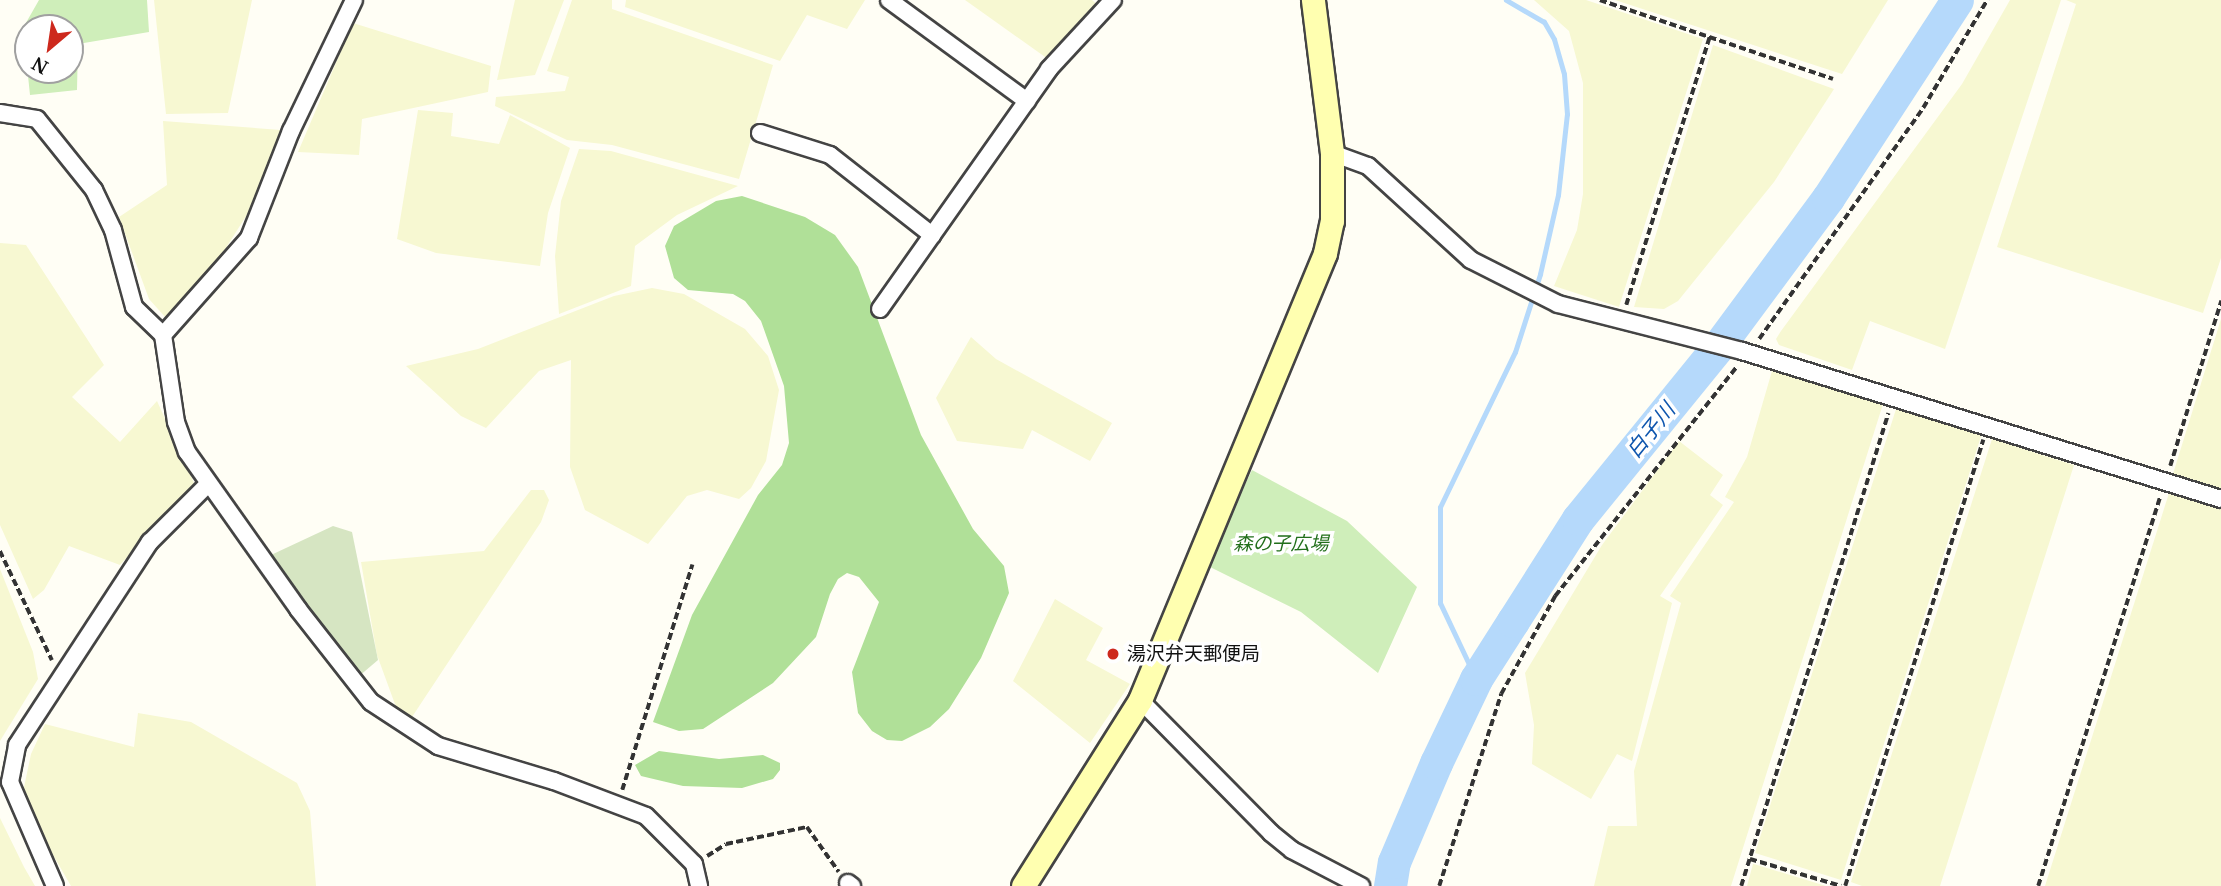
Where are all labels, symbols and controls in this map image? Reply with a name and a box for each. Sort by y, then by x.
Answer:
north arrow [14,14,84,84]
text: N [27,51,53,81]
water label: 白子川 [1620,398,1680,462]
park label: 森の子広場 [1234,533,1328,555]
place label: 湯沢弁天郵便局 [1127,643,1260,665]
marker: 湯沢弁天郵便局 [1105,646,1121,662]

